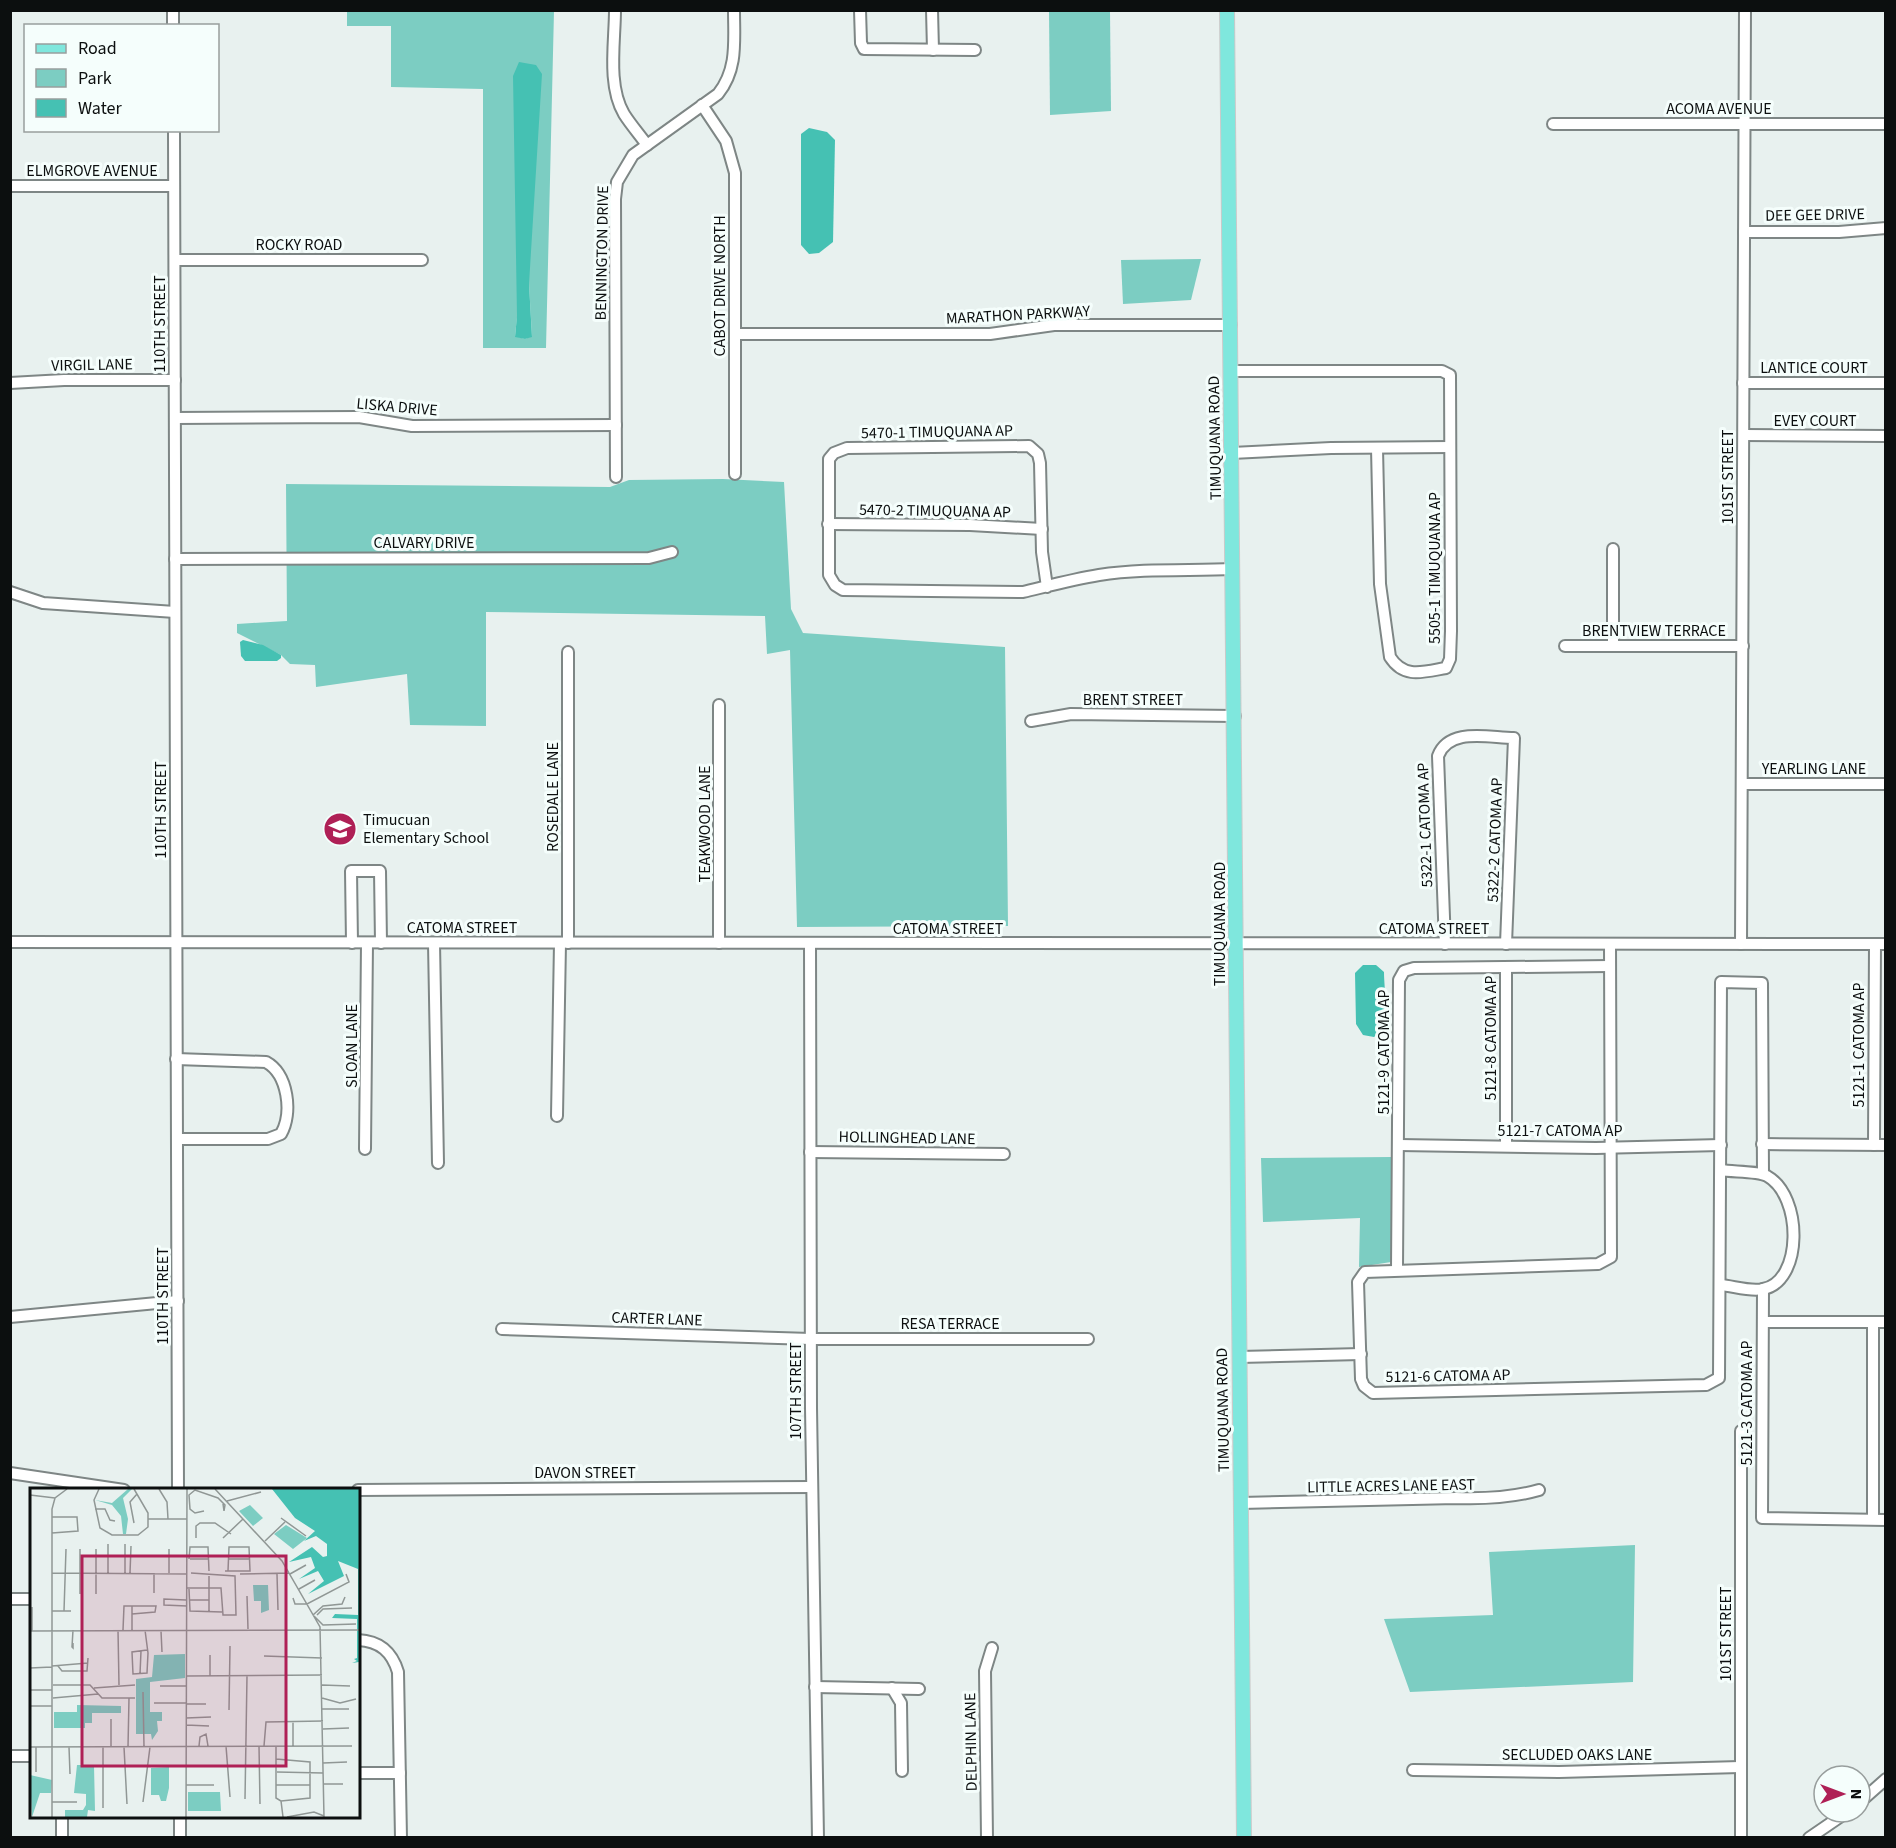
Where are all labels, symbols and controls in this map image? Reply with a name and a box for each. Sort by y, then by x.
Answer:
legend [24,24,219,132]
text: Road [78,36,117,61]
text: Park [78,66,112,91]
text: Water [78,96,122,121]
street label: ACOMA AVENUE [1666,98,1772,120]
street label: ELMGROVE AVENUE [26,160,158,182]
street label: BENNINGTON DRIVE [590,185,614,321]
street label: DEE GEE DRIVE [1765,203,1865,227]
street label: CABOT DRIVE NORTH [709,215,731,357]
street label: ROCKY ROAD [256,234,343,256]
street label: 110TH STREET [149,275,171,373]
street label: MARATHON PARKWAY [945,300,1091,330]
street label: VIRGIL LANE [51,353,133,377]
street label: LANTICE COURT [1760,357,1868,379]
street label: TIMUQUANA ROAD [1203,375,1227,500]
street label: LISKA DRIVE [356,392,438,422]
street label: EVEY COURT [1773,410,1857,432]
street label: 5470-1 TIMUQUANA AP [861,420,1013,444]
street label: 101ST STREET [1717,429,1739,525]
street label: 5505-1 TIMUQUANA AP [1424,492,1446,644]
street label: 5470-2 TIMUQUANA AP [859,499,1011,523]
street label: CALVARY DRIVE [374,532,474,554]
street label: BRENTVIEW TERRACE [1582,620,1726,642]
street label: BRENT STREET [1083,689,1184,711]
street label: ROSEDALE LANE [542,742,564,852]
street label: YEARLING LANE [1761,758,1866,780]
street label: 110TH STREET [150,761,172,859]
street label: 5322-1 CATOMA AP [1412,762,1438,888]
street label: TEAKWOOD LANE [694,766,716,882]
street label: 5322-2 CATOMA AP [1482,777,1508,903]
place label: Timucuan Elementary School [363,809,489,849]
school or university icon: Timucuan Elementary School [322,811,358,847]
street label: TIMUQUANA ROAD [1209,862,1231,986]
street label: CATOMA STREET [407,917,518,939]
street label: CATOMA STREET [893,918,1004,940]
street label: CATOMA STREET [1379,918,1490,940]
street label: 5121-8 CATOMA AP [1480,976,1502,1100]
street label: 5121-1 CATOMA AP [1848,983,1870,1107]
street label: 5121-9 CATOMA AP [1373,990,1395,1114]
street label: SLOAN LANE [341,1004,363,1088]
street label: 5121-7 CATOMA AP [1498,1120,1622,1142]
street label: HOLLINGHEAD LANE [838,1126,976,1150]
street label: 110TH STREET [152,1247,174,1345]
street label: CARTER LANE [611,1306,703,1332]
street label: RESA TERRACE [900,1313,1000,1335]
street label: 5121-3 CATOMA AP [1736,1341,1758,1465]
street label: 107TH STREET [785,1342,807,1440]
street label: TIMUQUANA ROAD [1211,1347,1235,1472]
street label: 5121-6 CATOMA AP [1385,1364,1511,1388]
street label: DAVON STREET [534,1462,636,1484]
street label: LITTLE ACRES LANE EAST [1307,1474,1476,1498]
inset map [30,1488,360,1818]
street label: 101ST STREET [1715,1586,1737,1682]
street label: DELPHIN LANE [959,1693,983,1791]
street label: SECLUDED OAKS LANE [1502,1744,1652,1766]
north arrow [1812,1764,1872,1824]
text: N [1845,1789,1867,1799]

